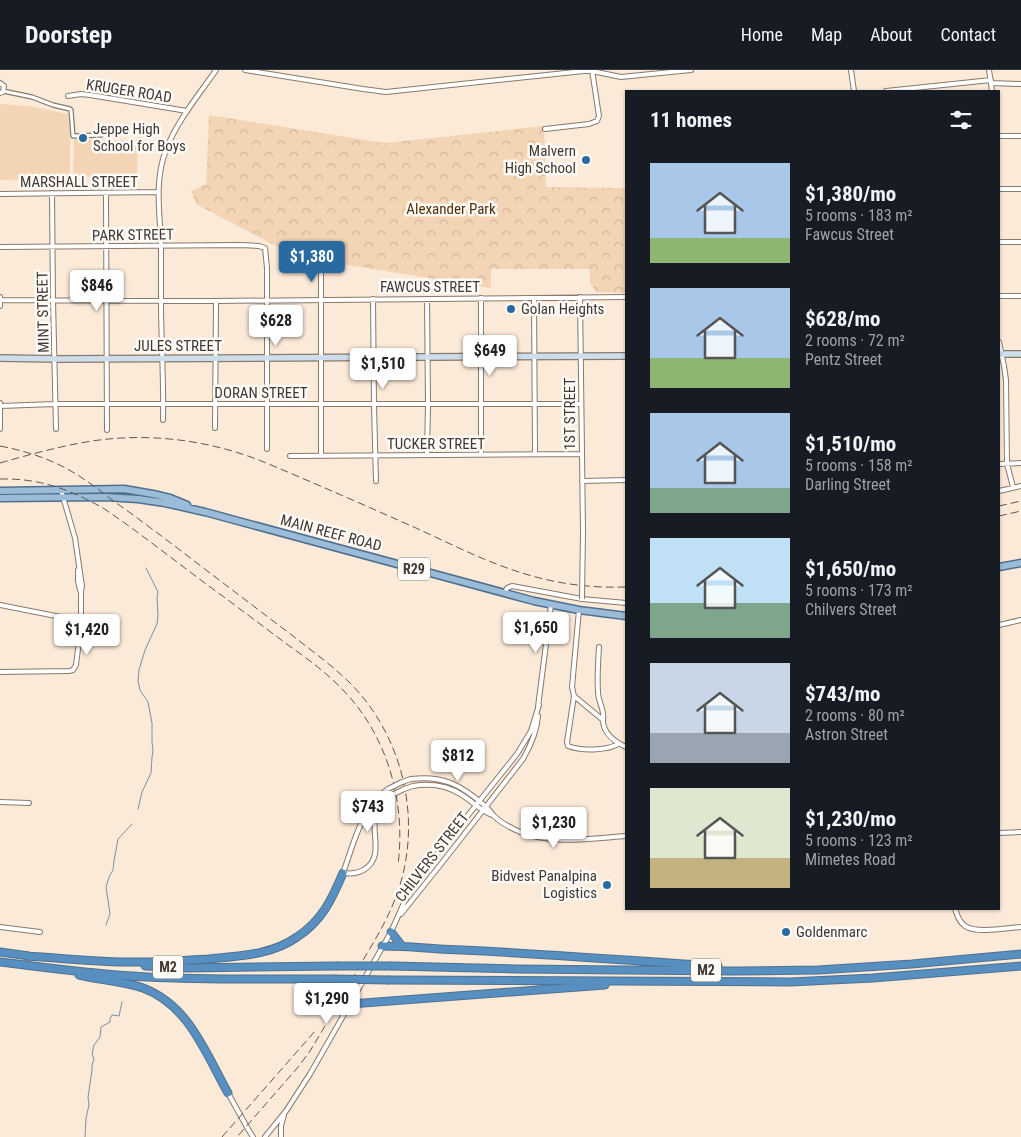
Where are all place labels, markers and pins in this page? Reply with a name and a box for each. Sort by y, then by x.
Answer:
place label: Jeppe High School for Boys [93,120,186,155]
marker: Jeppe High School for Boys [77,132,89,144]
place label: Malvern High School [505,142,576,177]
marker: Malvern High School [580,154,592,166]
pin: $1,380 [271,240,353,283]
pin: $846 [67,270,127,312]
place label: Golan Heights [521,300,605,318]
marker: Golan Heights [505,303,517,315]
pin: $628 [246,304,306,347]
pin: $649 [460,334,520,377]
pin: $1,510 [342,348,424,390]
pin: $1,650 [495,612,577,654]
pin: $1,420 [46,614,128,656]
pin: $812 [428,740,488,782]
pin: $743 [338,790,398,833]
pin: $1,230 [513,806,595,849]
place label: Bidvest Panalpina Logistics [491,867,597,902]
marker: Bidvest Panalpina Logistics [601,879,613,891]
place label: Goldenmarc [796,923,867,941]
marker: Goldenmarc [780,926,792,938]
pin: $1,290 [286,982,368,1025]

